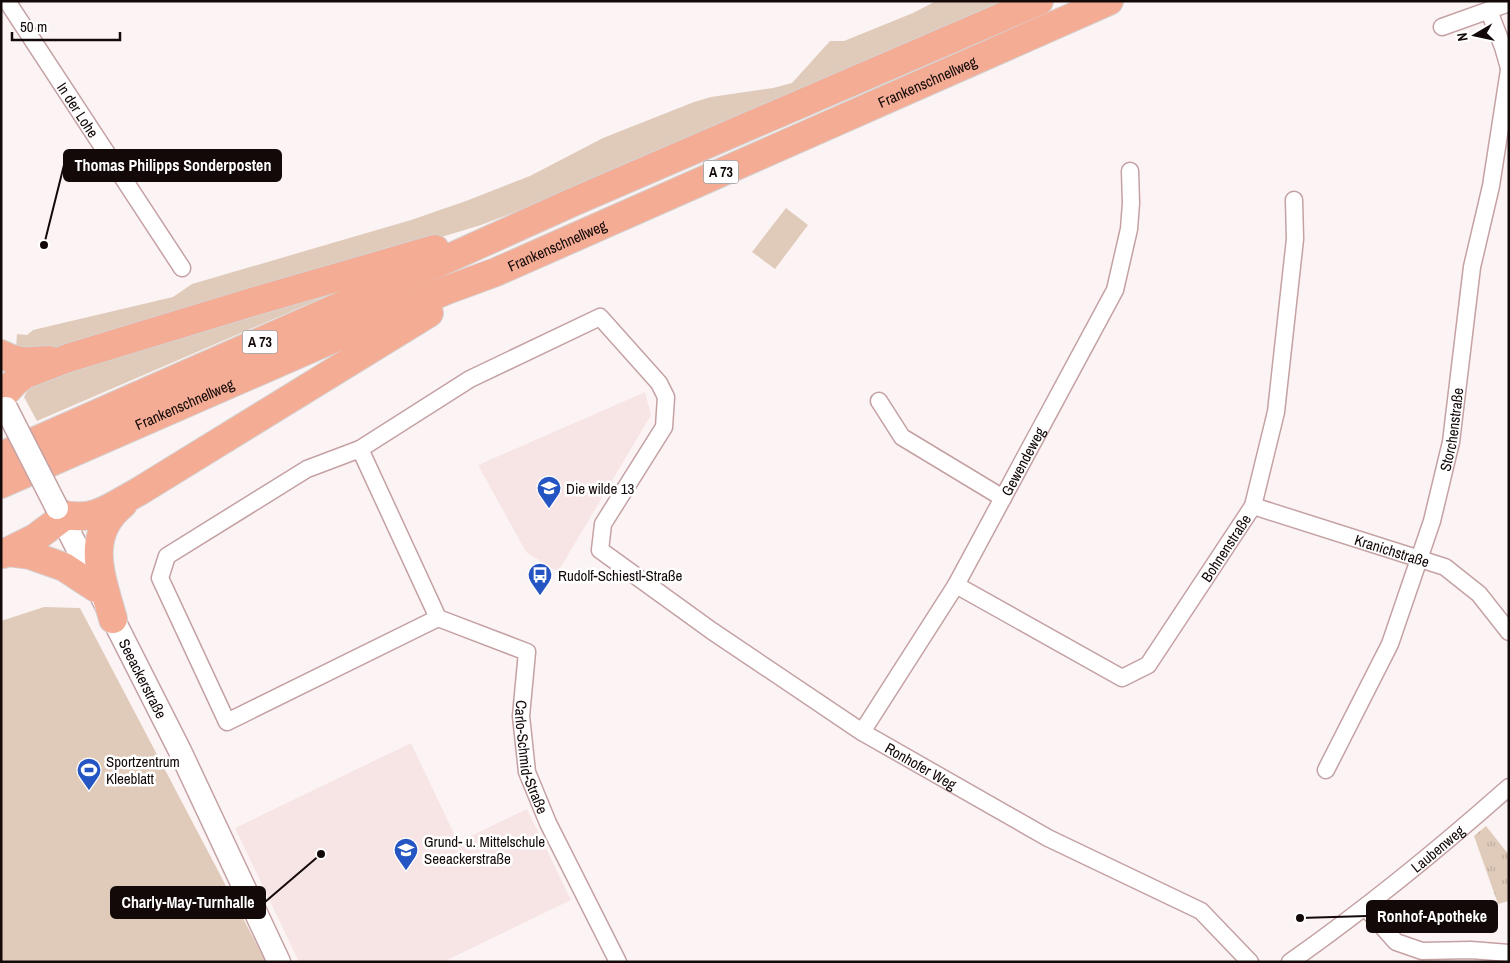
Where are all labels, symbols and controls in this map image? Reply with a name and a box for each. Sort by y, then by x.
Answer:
scale bar [12,10,120,42]
north arrow [1450,10,1500,60]
text: 50 m [20,16,47,37]
text: N [1453,32,1472,43]
street label: Frankenschnellweg [874,50,980,112]
street label: In der Lohe [52,78,104,142]
callout: Thomas Philipps Sonderposten [64,150,281,181]
text: Thomas Philipps Sonderposten [75,154,271,176]
road number: A 73 [704,160,738,183]
street label: Frankenschnellweg [504,214,610,276]
road number: A 73 [242,331,278,354]
street label: Frankenschnellweg [131,373,237,435]
street label: Storchenstraße [1434,386,1468,473]
street label: Gewendeweg [996,423,1050,499]
school or university icon: Die wilde 13 [536,475,562,509]
place label: Die wilde 13 [566,478,635,499]
street label: Bohnenstraße [1195,509,1256,586]
street label: Kranichstraße [1352,528,1432,572]
bus stop icon: Rudolf-Schiestl-Straße [527,562,553,596]
place label: Rudolf-Schiestl-Straße [558,565,683,586]
street label: Seeackerstraße [114,635,172,722]
street label: Carlo-Schmid-Straße [511,699,554,817]
street label: Ronhofer Weg [881,737,961,794]
place label: Sportzentrum Kleeblatt [106,751,180,789]
sports icon: Sportzentrum Kleeblatt [76,757,102,791]
street label: Laubenweg [1406,820,1469,877]
place label: Grund- u. Mittelschule Seeackerstraße [424,831,545,869]
school or university icon: Grund- u. Mittelschule Seeackerstraße [393,837,419,871]
callout: Charly-May-Turnhalle [111,887,265,918]
text: Charly-May-Turnhalle [121,891,255,913]
callout: Ronhof-Apotheke [1367,901,1497,932]
text: Ronhof-Apotheke [1377,905,1487,927]

